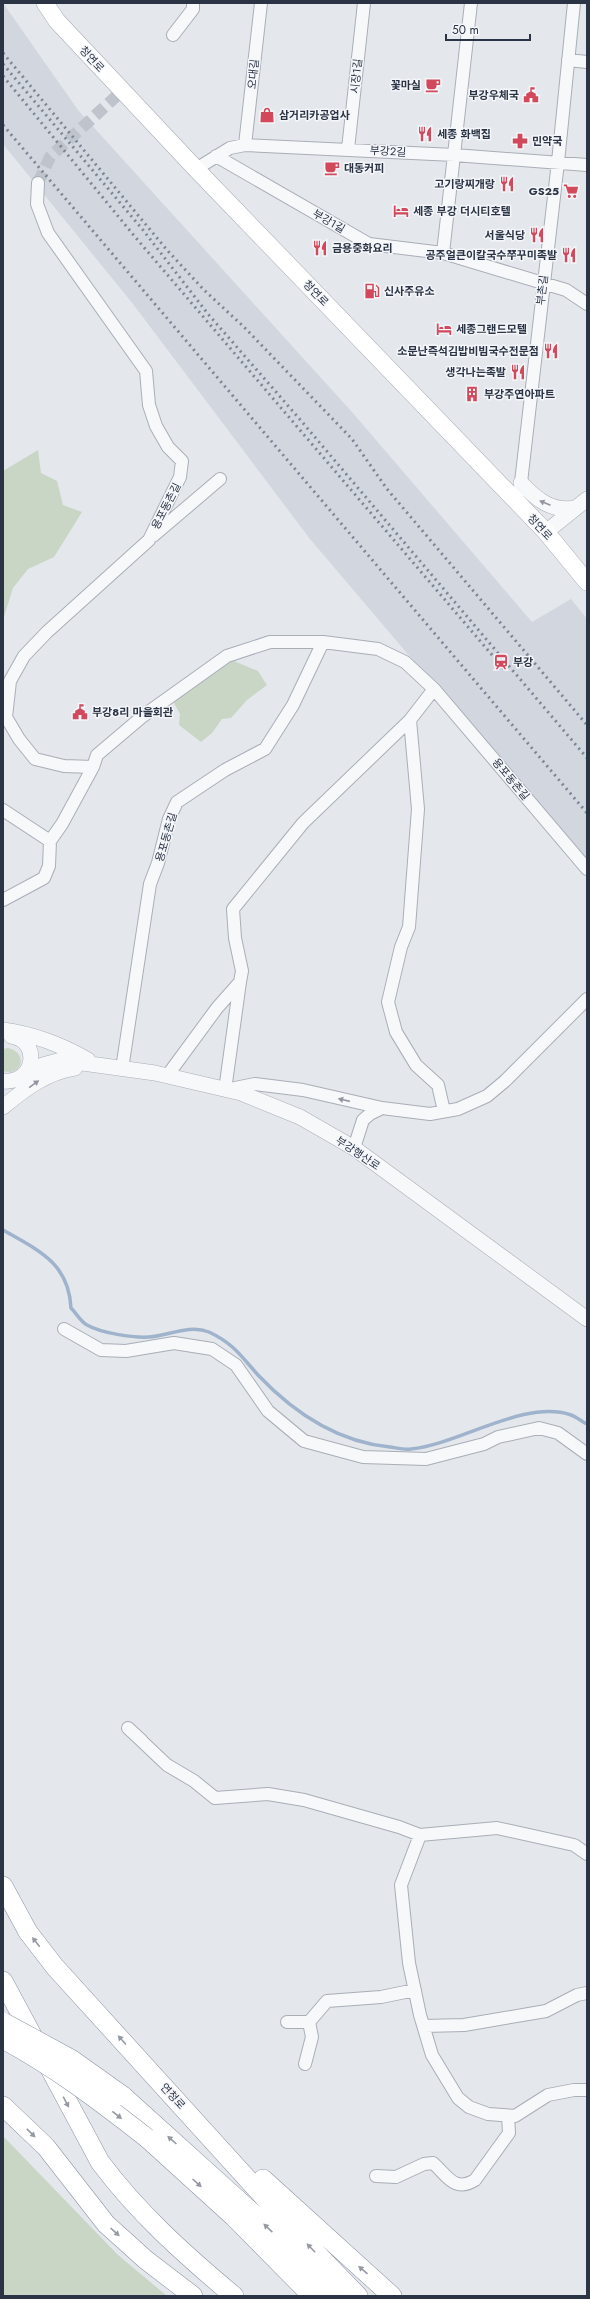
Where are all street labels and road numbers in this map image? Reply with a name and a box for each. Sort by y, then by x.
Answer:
street label: 청연로 [76,42,108,76]
street label: 오대길 [243,58,263,90]
street label: 시장1길 [346,58,366,94]
street label: 부강2길 [369,142,407,160]
street label: 부강1길 [310,205,348,237]
street label: 부촌길 [532,274,552,306]
street label: 청연로 [300,277,332,309]
street label: 용포동촌길 [147,480,185,532]
street label: 청연로 [524,510,556,544]
street label: 용포동촌길 [489,754,533,804]
street label: 용포동촌길 [151,810,181,864]
street label: 부강행산로 [333,1132,383,1174]
street label: 연청로 [157,2079,189,2113]

